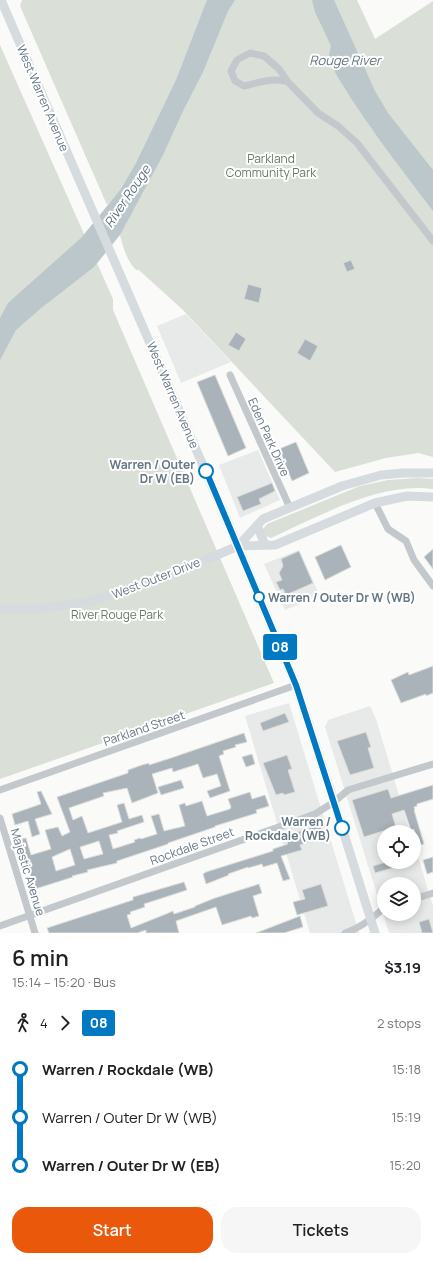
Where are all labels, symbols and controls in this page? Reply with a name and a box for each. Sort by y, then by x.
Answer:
street label: West Warren Avenue [13,42,73,154]
water label: Rouge River [309,51,383,69]
park label: Parkland Community Park [226,150,317,181]
water label: River Rouge [100,160,155,231]
street label: West Warren Avenue [143,339,203,451]
street label: Eden Park Drive [244,395,294,479]
place label: Warren / Outer Dr W (EB) [110,456,195,487]
marker: Warren / Outer Dr W (EB) [198,463,214,479]
street label: West Outer Drive [109,553,203,603]
place label: Warren / Outer Dr W (WB) [268,589,416,606]
marker: Warren / Outer Dr W (WB) [253,591,265,603]
park label: River Rouge Park [71,606,164,623]
line badge: 08 [262,634,298,660]
text: 08 [271,637,289,656]
street label: Parkland Street [101,706,187,750]
place label: Warren / Rockdale (WB) [245,813,331,844]
marker: Warren / Rockdale (WB) [334,820,350,836]
street label: Rockdale Street [148,823,237,869]
map controls [377,825,421,921]
button: locate [377,825,421,869]
street label: Majestic Avenue [7,826,49,918]
button: layers [377,877,421,921]
text: 6 min [12,943,69,973]
text: $3.19 [384,957,421,978]
text: 15:14 – 15:20 · Bus [12,973,116,991]
icon: walk [12,1012,34,1034]
icon: forward [54,1012,76,1034]
text: 08 [90,1013,107,1032]
text: 4 [40,1014,48,1032]
text: 2 stops [377,1014,421,1032]
text: Warren / Rockdale (WB) [42,1059,215,1080]
text: 15:18 [392,1060,421,1078]
text: Warren / Outer Dr W (WB) [42,1107,218,1128]
text: 15:19 [391,1108,421,1126]
text: Warren / Outer Dr W (EB) [42,1155,221,1176]
text: 15:20 [389,1156,421,1174]
button: Start [12,1207,213,1253]
button: Tickets [221,1207,421,1253]

